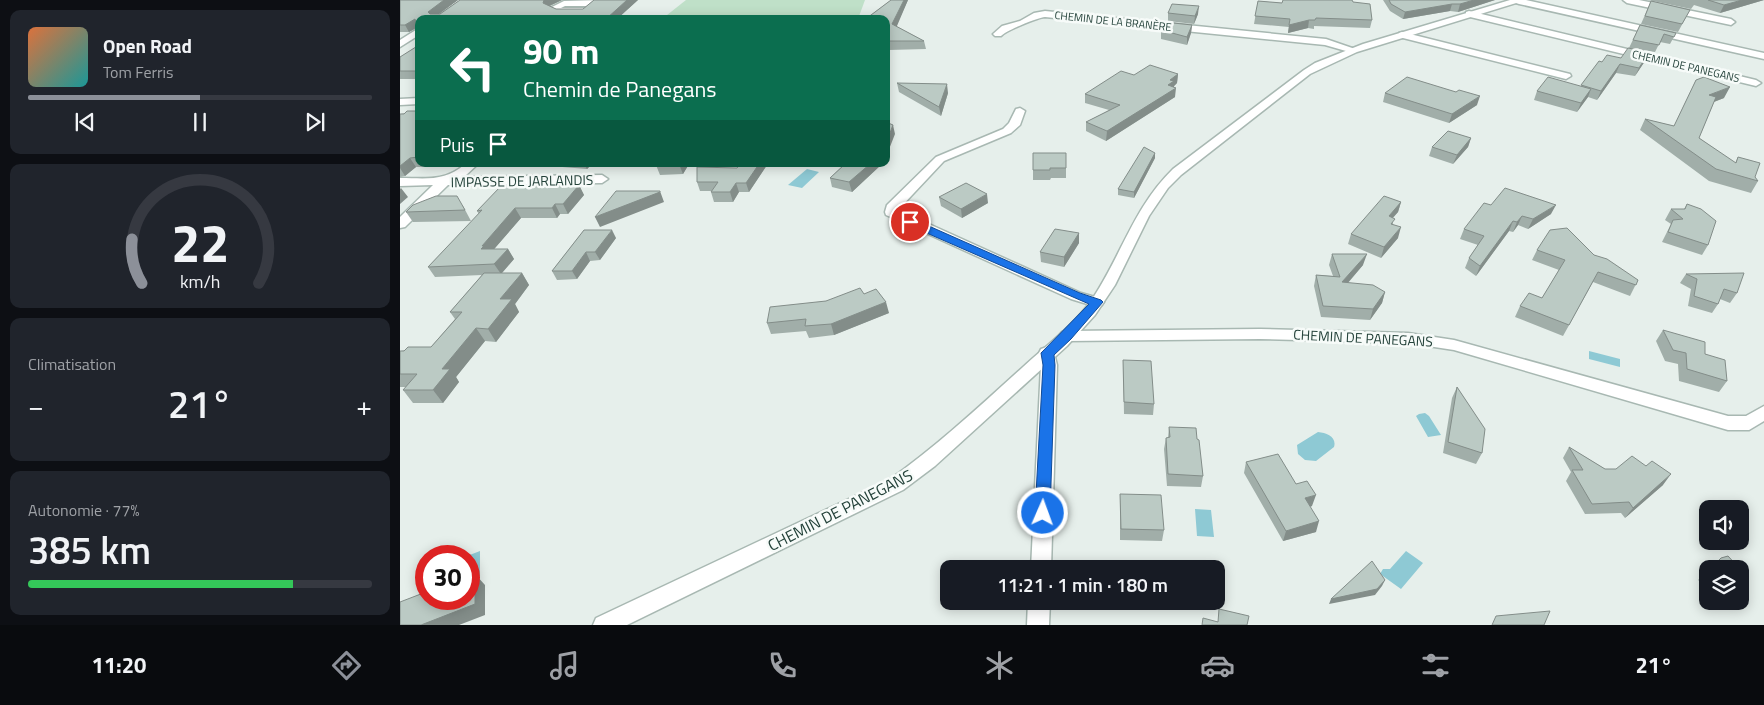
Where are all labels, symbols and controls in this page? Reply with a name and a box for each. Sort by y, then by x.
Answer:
street label: CHEMIN DE LA BRANÈRE [1054,7,1172,35]
text: 90 m [523,24,599,78]
text: Open Road [103,31,192,60]
icon: left [440,35,505,100]
street label: CHEMIN DE PANEGANS [1631,46,1741,86]
text: Tom Ferris [103,60,174,84]
text: Chemin de Panegans [523,72,717,106]
icon: previous [71,108,99,136]
icon: pause [186,108,214,136]
icon: next [301,108,329,136]
text: Puis [440,130,474,159]
icon: arrive [484,130,512,158]
street label: IMPASSE DE JARLANDIS [450,169,594,192]
pin [889,201,931,243]
text: 22 [171,203,229,282]
icon: arrive [896,208,924,236]
text: km/h [180,268,220,295]
street label: CHEMIN DE PANEGANS [1293,323,1433,352]
text: Climatisation [28,352,116,376]
text: 21° [168,375,232,433]
text: − [28,384,44,427]
text: + [356,384,372,427]
street label: CHEMIN DE PANEGANS [763,463,917,557]
position arrow [1016,486,1068,538]
text: Autonomie · 77% [28,498,140,522]
map controls [1699,500,1749,610]
button: sound [1699,500,1749,550]
text: 385 km [28,521,151,579]
speed limit sign: 30 [415,545,480,610]
button: layers [1699,560,1749,610]
text: 11:21 · 1 min · 180 m [997,570,1168,599]
text: 11:20 [91,648,146,682]
icon: directions [329,648,364,683]
icon: music [547,648,582,683]
icon: phone [765,648,800,683]
icon: climate [982,648,1017,683]
icon: car [1200,648,1235,683]
icon: filters [1418,648,1453,683]
text: 21° [1636,648,1673,682]

